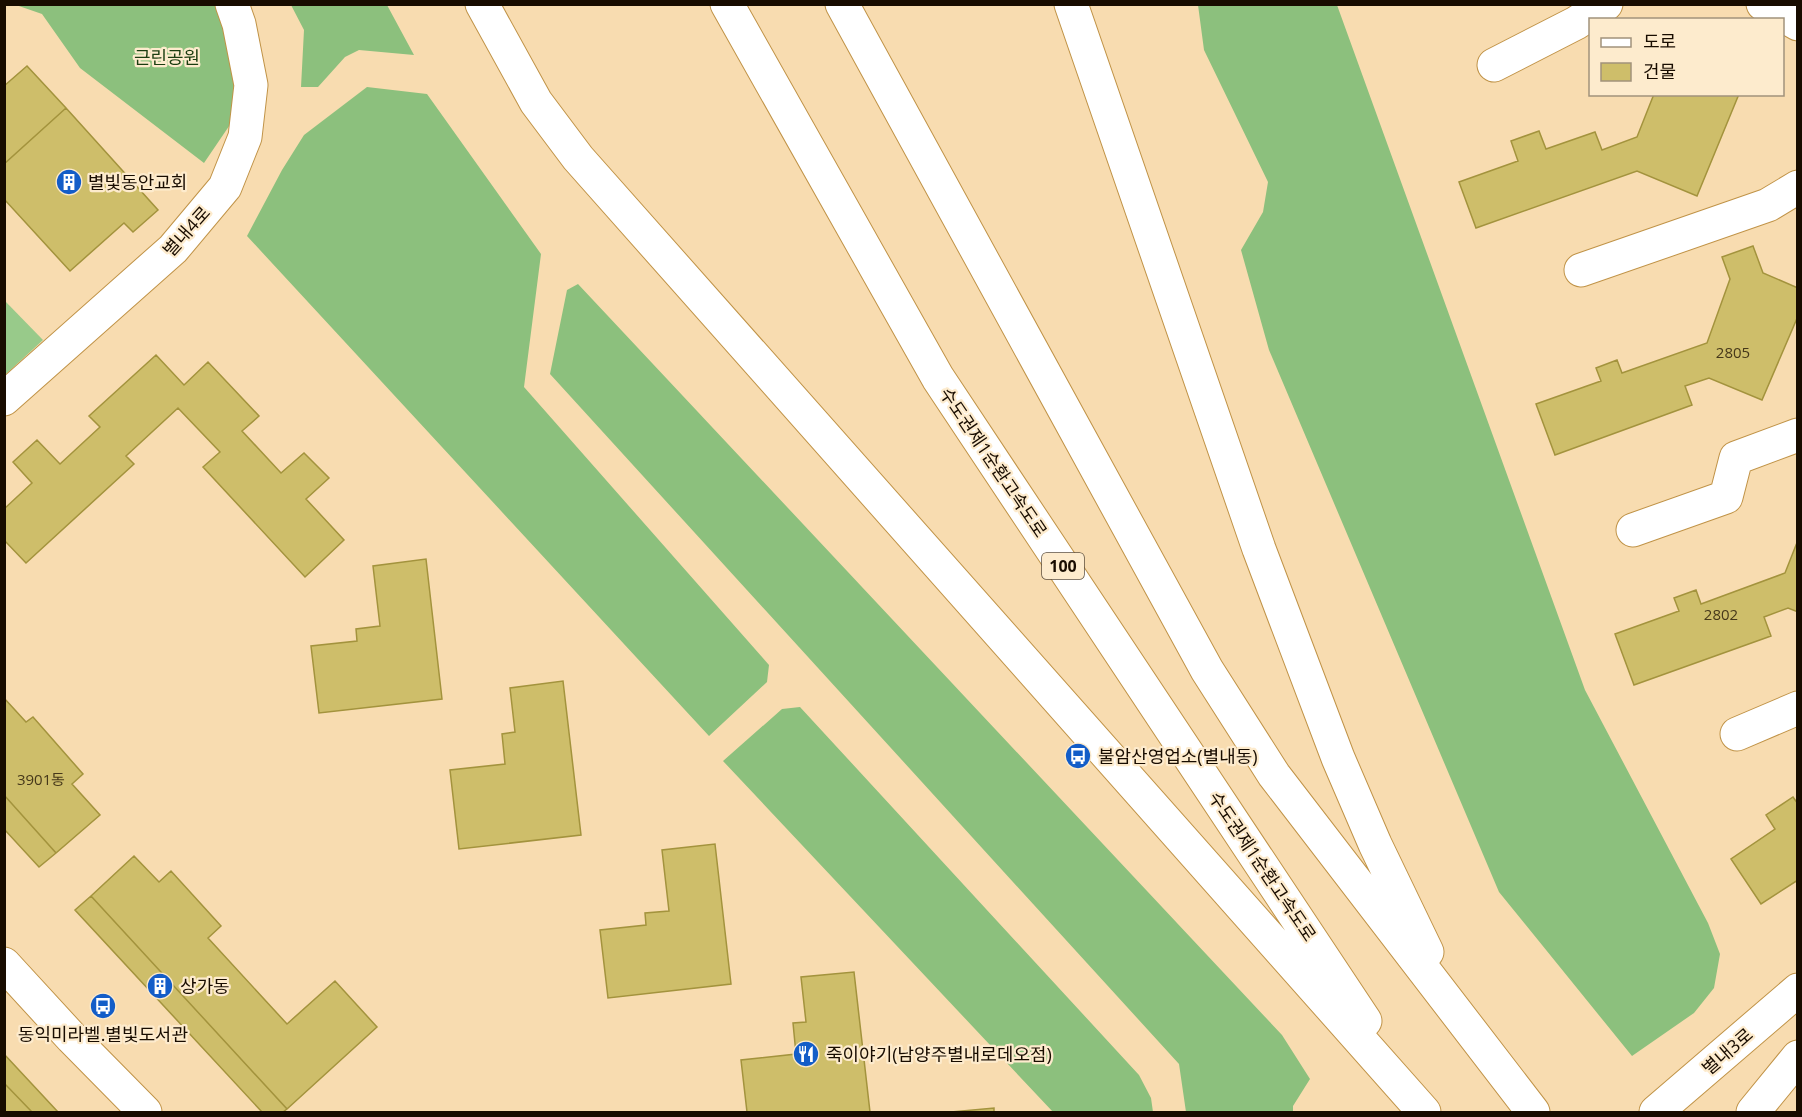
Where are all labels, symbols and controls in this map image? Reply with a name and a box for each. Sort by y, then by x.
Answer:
legend [1589,18,1784,96]
text: 도로 [1643,29,1676,53]
park label: 근린공원 [134,45,200,69]
text: 건물 [1643,59,1676,83]
building icon: 별빛동안교회 [54,167,84,197]
place label: 별빛동안교회 [88,170,187,194]
street label: 별내4로 [157,201,215,261]
house number: 2805 [1716,342,1750,362]
street label: 수도권제1순환고속도로 [935,382,1053,542]
road number: 100 [1042,553,1084,579]
house number: 2802 [1704,604,1738,624]
bus stop icon: 불암산영업소(별내동) [1063,741,1093,771]
place label: 불암산영업소(별내동) [1098,744,1258,768]
house number: 3901동 [17,769,65,789]
street label: 수도권제1순환고속도로 [1204,786,1322,946]
building icon: 상가동 [145,971,175,1001]
place label: 상가동 [180,974,230,998]
bus stop icon: 동익미라벨.별빛도서관 [88,991,118,1021]
place label: 동익미라벨.별빛도서관 [18,1022,189,1046]
street label: 별내3로 [1696,1022,1758,1080]
restaurant icon: 죽이야기(남양주별내로데오점) [791,1039,821,1069]
place label: 죽이야기(남양주별내로데오점) [826,1042,1052,1066]

